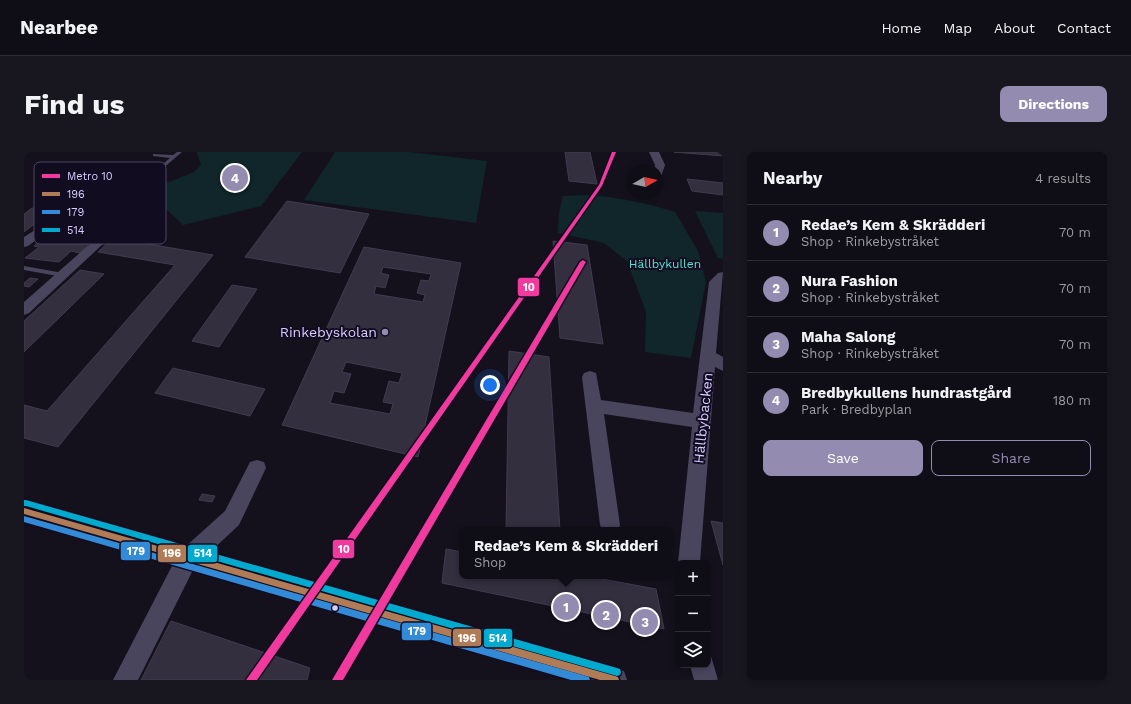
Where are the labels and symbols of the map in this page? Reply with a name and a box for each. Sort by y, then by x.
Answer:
legend [34,162,166,244]
pin: 4 [222,163,248,193]
north arrow [627,164,663,200]
text: Metro 10 [67,170,113,183]
text: 196 [67,188,85,201]
text: 179 [67,206,84,219]
text: 514 [67,224,85,237]
park label: Hällbykullen [629,257,701,271]
line badge: 10 [517,277,540,297]
text: 10 [523,281,535,294]
place label: Rinkebyskolan [280,324,377,340]
marker: Rinkebyskolan [380,327,390,337]
street label: Hällbybacken [690,372,716,464]
your location [480,375,500,395]
line badge: 10 [332,539,355,559]
line badge: 179 [120,541,151,561]
text: 10 [338,543,350,556]
line badge: 196 [157,544,187,563]
line badge: 514 [187,544,218,563]
text: 179 [127,545,145,558]
text: 196 [163,547,181,560]
text: 514 [194,547,212,560]
pin: 1 [553,592,579,622]
pin: 2 [593,600,619,630]
unlabelled marker [330,603,340,613]
pin: 3 [632,607,658,637]
line badge: 179 [401,622,432,641]
text: 179 [408,625,426,638]
line badge: 196 [452,628,482,647]
line badge: 514 [483,628,513,648]
text: 196 [458,632,476,645]
text: 514 [489,632,507,645]

